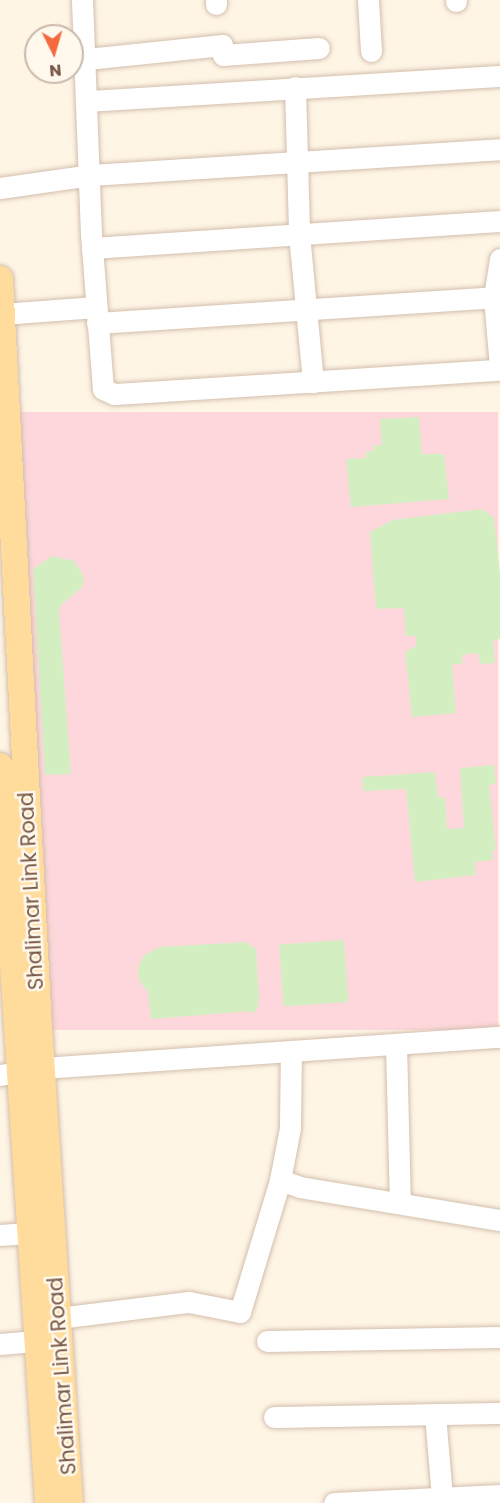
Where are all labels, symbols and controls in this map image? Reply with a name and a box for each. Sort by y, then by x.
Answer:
north arrow [24,24,84,84]
text: N [48,58,62,82]
street label: Shalimar Link Road [13,791,49,991]
street label: Shalimar Link Road [43,1276,81,1476]

